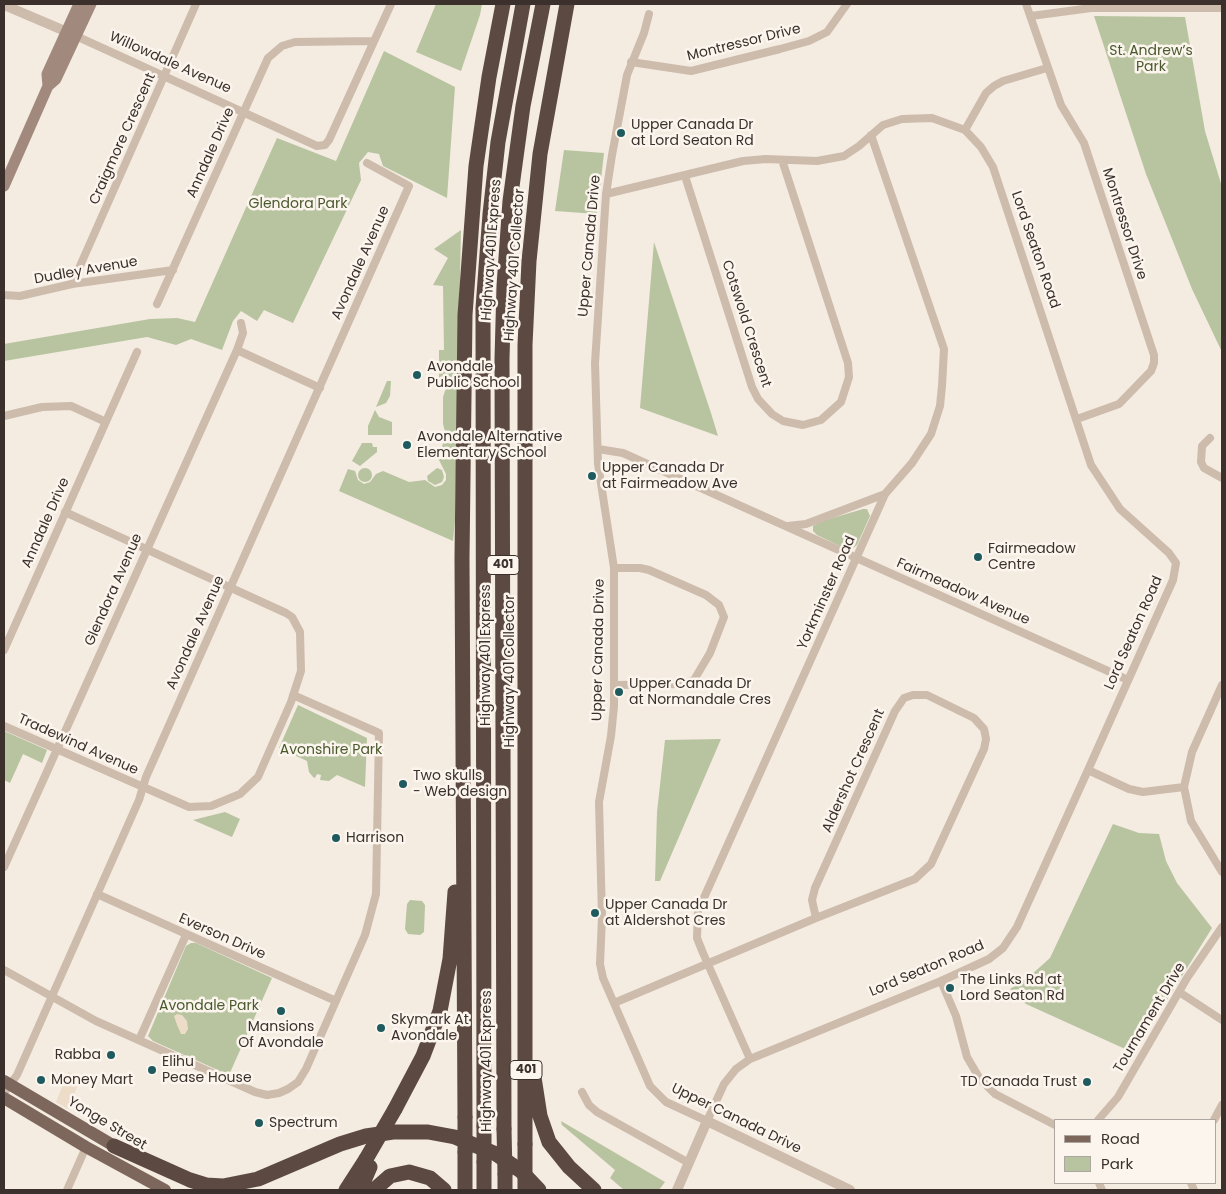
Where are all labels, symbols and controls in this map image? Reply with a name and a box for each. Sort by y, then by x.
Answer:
street label: Montressor Drive [685,21,803,65]
street label: Willowdale Avenue [106,29,234,97]
park label: St. Andrew’s Park [1109,43,1193,75]
street label: Craigmore Crescent [86,70,160,208]
street label: Anndale Drive [184,105,238,201]
place label: Upper Canada Dr at Lord Seaton Rd [631,117,754,150]
marker: Upper Canada Dr at Lord Seaton Rd [615,127,627,139]
street label: Montressor Drive [1098,166,1150,282]
street label: Upper Canada Drive [575,174,605,318]
street label: Highway 401 Express [479,179,505,321]
street label: Highway 401 Collector [501,188,529,342]
street label: Lord Seaton Road [1007,189,1063,311]
park label: Glendora Park [249,196,347,212]
street label: Avondale Avenue [328,204,394,322]
street label: Dudley Avenue [33,254,139,288]
street label: Cotswold Crescent [718,258,774,390]
place label: Avondale Public School [427,359,520,392]
marker: Avondale Public School [411,369,423,381]
place label: Avondale Alternative Elementary School [417,429,562,462]
marker: Avondale Alternative Elementary School [401,439,413,451]
place label: Upper Canada Dr at Fairmeadow Ave [602,460,738,492]
marker: Upper Canada Dr at Fairmeadow Ave [586,470,598,482]
street label: Anndale Drive [19,475,73,571]
street label: Glendora Avenue [82,531,146,649]
street label: Yorkminster Road [794,533,860,653]
place label: Fairmeadow Centre [988,541,1076,574]
marker: Fairmeadow Centre [972,551,984,563]
street label: Fairmeadow Avenue [894,555,1032,629]
road number: 401 [487,556,519,574]
street label: Lord Seaton Road [1101,573,1167,693]
street label: Avondale Avenue [163,574,229,692]
street label: Upper Canada Drive [589,579,609,721]
street label: Highway 401 Express [478,584,494,726]
street label: Highway 401 Collector [502,594,518,748]
place label: Upper Canada Dr at Normandale Cres [629,676,771,709]
marker: Upper Canada Dr at Normandale Cres [613,686,625,698]
street label: Aldershot Crescent [819,707,889,835]
street label: Tradewind Avenue [15,711,141,779]
park label: Avonshire Park [280,742,382,758]
place label: Two skulls - Web design [413,768,507,800]
marker: Two skulls - Web design [397,778,409,790]
place label: Harrison [346,830,404,846]
marker: Harrison [330,832,342,844]
place label: Upper Canada Dr at Aldershot Cres [605,897,727,930]
marker: Upper Canada Dr at Aldershot Cres [589,907,601,919]
street label: Everson Drive [176,910,268,964]
street label: Lord Seaton Road [867,937,987,1001]
street label: Tournament Drive [1111,960,1189,1076]
place label: The Links Rd at Lord Seaton Rd [960,972,1065,1004]
marker: The Links Rd at Lord Seaton Rd [944,982,956,994]
street label: Highway 401 Express [479,990,495,1132]
park label: Avondale Park [159,998,259,1014]
marker: Mansions Of Avondale [275,1005,287,1017]
place label: Skymark At Avondale [391,1012,469,1044]
place label: Mansions Of Avondale [238,1019,324,1052]
marker: Skymark At Avondale [375,1022,387,1034]
place label: Rabba [55,1047,101,1063]
marker: Rabba [105,1049,117,1061]
place label: Elihu Pease House [162,1054,252,1086]
road number: 401 [510,1060,542,1080]
marker: Elihu Pease House [146,1064,158,1076]
place label: Money Mart [51,1072,133,1088]
marker: Money Mart [35,1074,47,1086]
place label: TD Canada Trust [960,1074,1077,1090]
marker: TD Canada Trust [1081,1076,1093,1088]
street label: Upper Canada Drive [668,1080,804,1158]
street label: Yonge Street [65,1094,149,1154]
place label: Spectrum [269,1115,338,1131]
marker: Spectrum [253,1117,265,1129]
legend [1054,1119,1216,1184]
text: Road [1101,1128,1140,1149]
text: Park [1101,1153,1133,1174]

